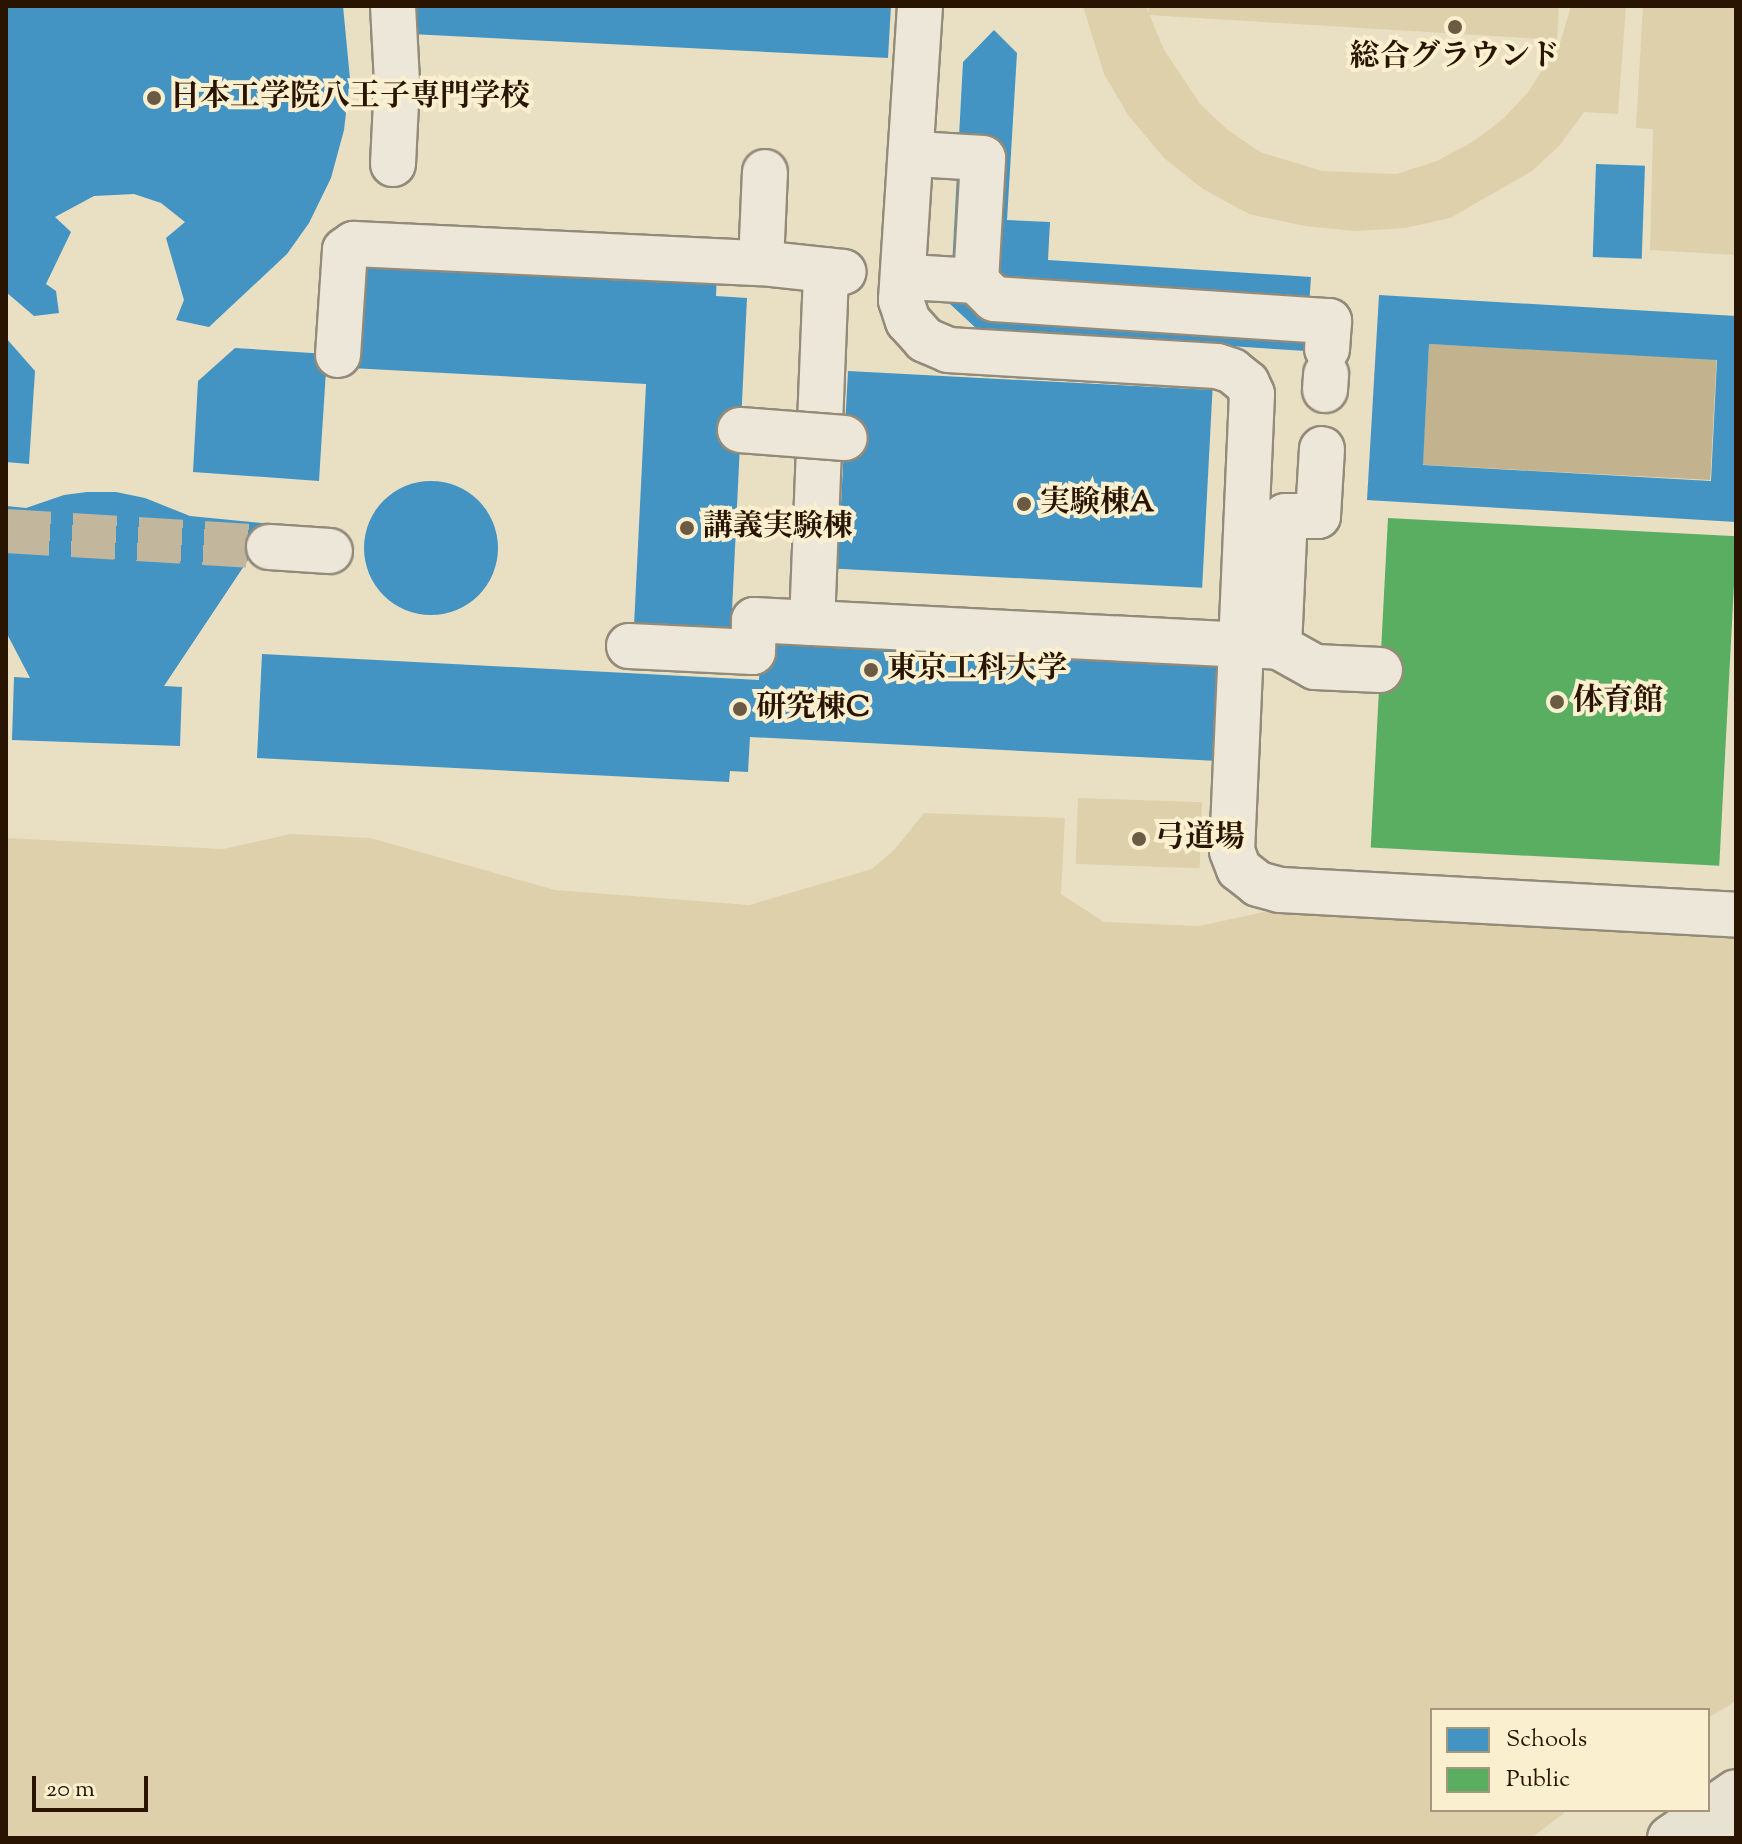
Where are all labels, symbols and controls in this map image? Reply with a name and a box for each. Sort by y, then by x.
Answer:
marker: 総合グラウンド [1446,18,1464,36]
place label: 総合グラウンド [1350,40,1560,76]
place label: 日本工学院八王子専門学校 [170,80,530,116]
marker: 日本工学院八王子専門学校 [145,89,163,107]
place label: 実験棟A [1040,486,1154,522]
marker: 実験棟A [1015,495,1033,513]
place label: 講義実験棟 [703,510,853,546]
marker: 講義実験棟 [678,519,696,537]
place label: 東京工科大学 [887,652,1067,688]
marker: 東京工科大学 [862,661,880,679]
place label: 体育館 [1573,684,1663,720]
place label: 研究棟C [756,691,870,727]
marker: 体育館 [1548,693,1566,711]
marker: 研究棟C [731,700,749,718]
place label: 弓道場 [1155,821,1245,857]
marker: 弓道場 [1130,830,1148,848]
legend [1430,1708,1710,1812]
text: Schools [1506,1723,1587,1757]
scale bar [36,1760,152,1810]
text: Public [1506,1763,1570,1797]
text: 20 m [46,1773,95,1807]

